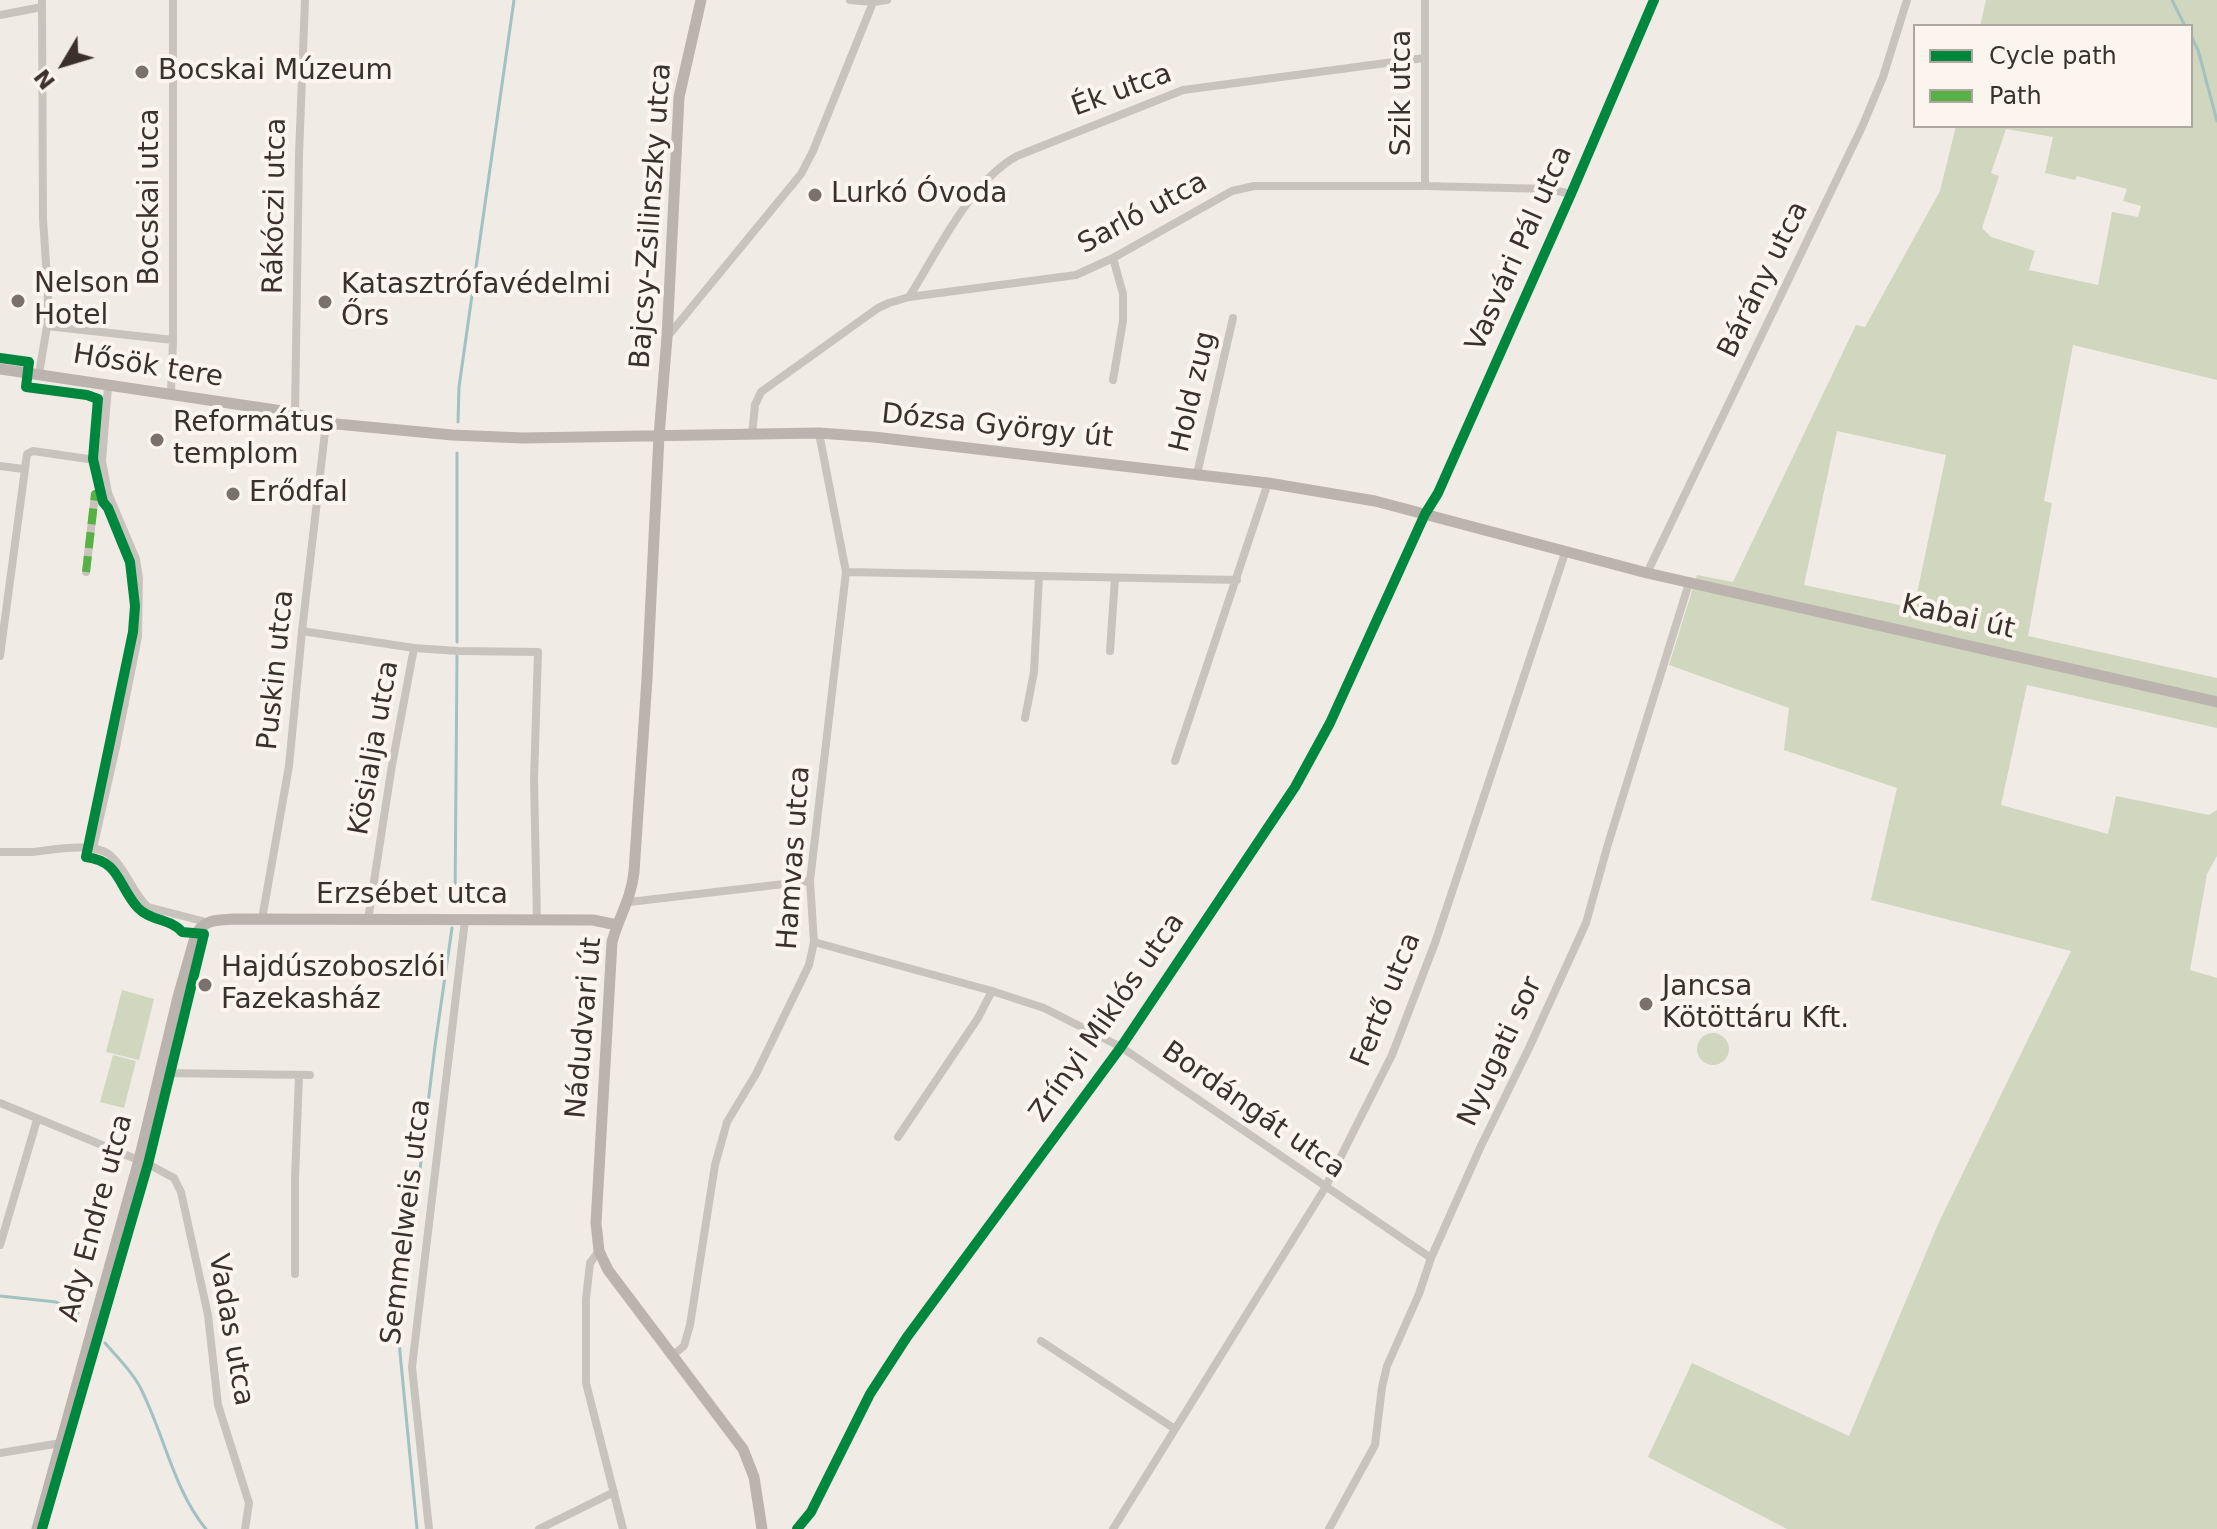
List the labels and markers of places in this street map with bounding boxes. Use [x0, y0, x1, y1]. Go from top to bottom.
place label: Bocskai Múzeum [158, 55, 393, 89]
marker: Bocskai Múzeum [133, 63, 151, 81]
place label: Lurkó Óvoda [831, 178, 1007, 212]
marker: Lurkó Óvoda [806, 186, 824, 204]
place label: Nelson Hotel [34, 268, 129, 334]
place label: Katasztrófavédelmi Őrs [341, 269, 611, 335]
marker: Nelson Hotel [9, 292, 27, 310]
marker: Katasztrófavédelmi Őrs [316, 293, 334, 311]
place label: Református templom [173, 407, 334, 473]
marker: Református templom [148, 431, 166, 449]
place label: Erődfal [249, 477, 348, 511]
marker: Erődfal [224, 485, 242, 503]
place label: Hajdúszoboszlói Fazekasház [221, 952, 446, 1018]
place label: Jancsa Kötöttáru Kft. [1662, 971, 1849, 1037]
marker: Hajdúszoboszlói Fazekasház [196, 976, 214, 994]
marker: Jancsa Kötöttáru Kft. [1637, 995, 1655, 1013]

